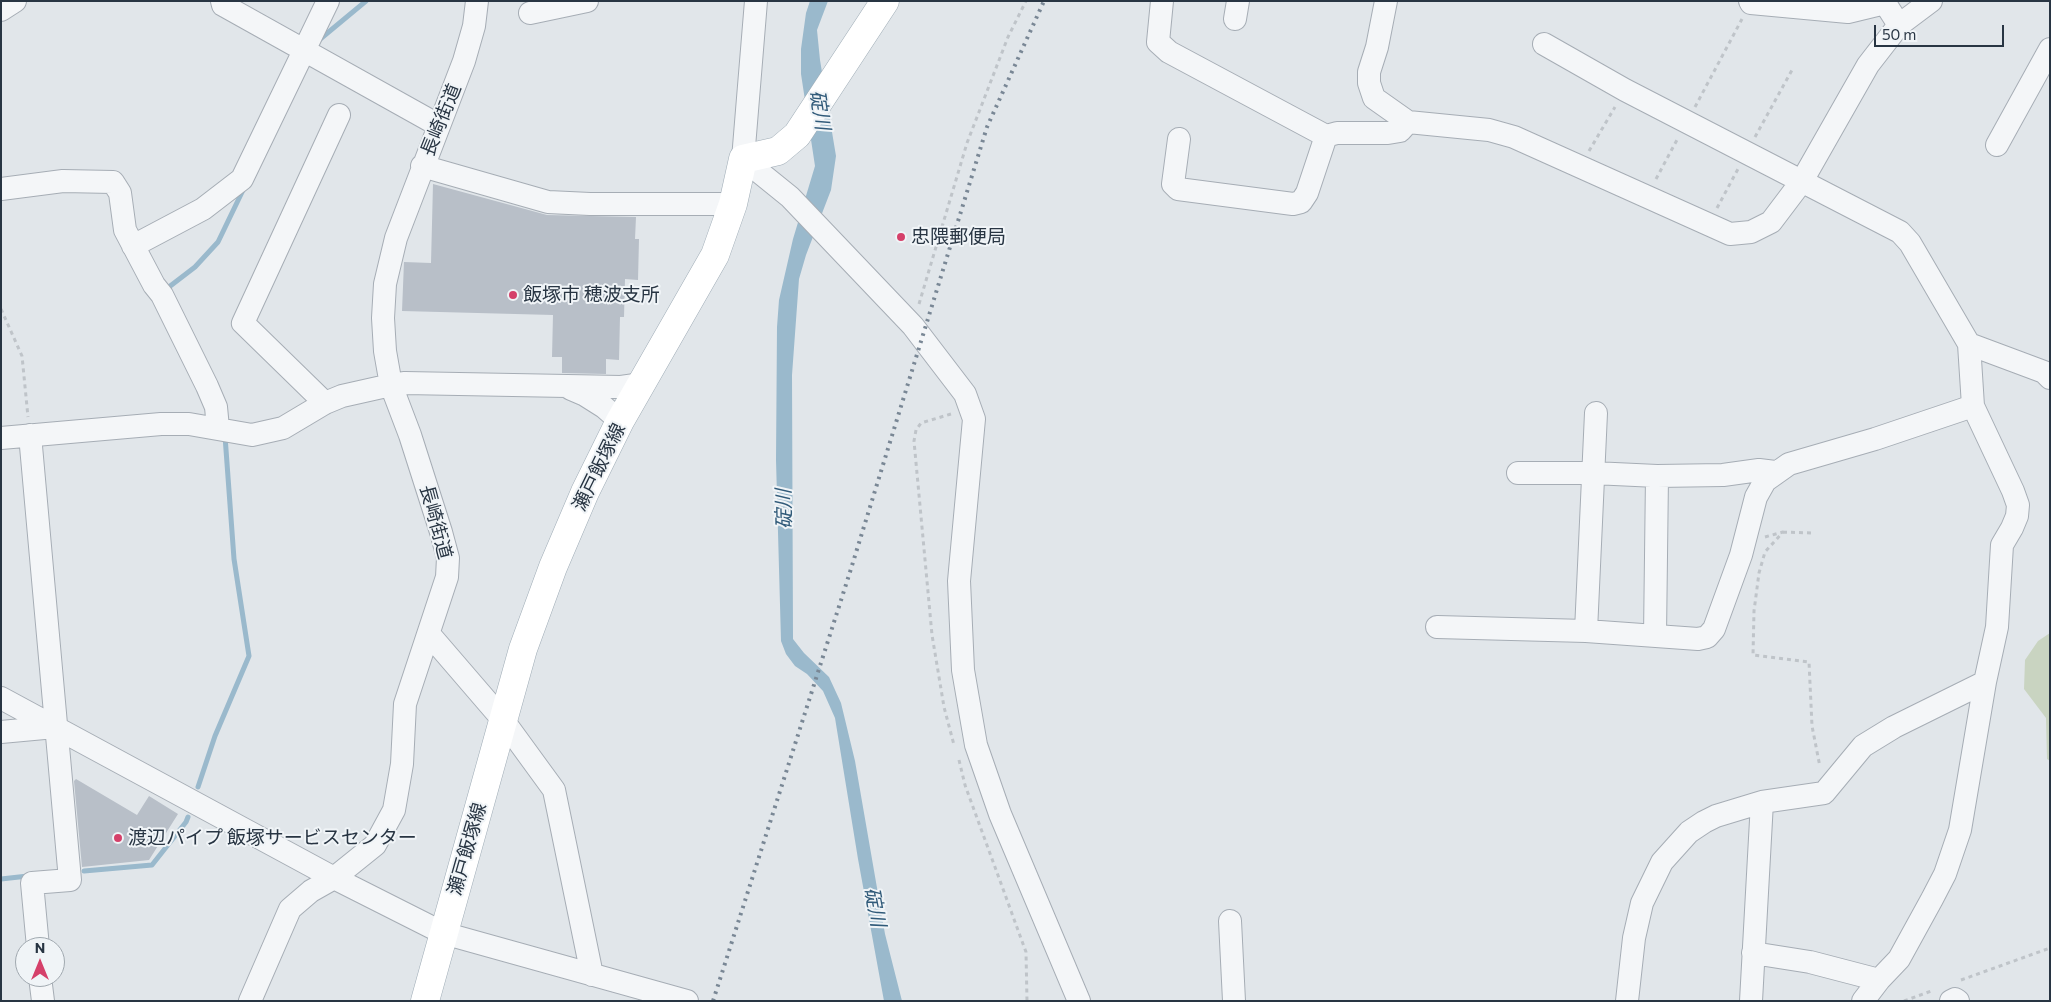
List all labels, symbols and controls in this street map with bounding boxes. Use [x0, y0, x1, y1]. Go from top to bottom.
scale bar [1876, 15, 2006, 47]
text: 50 m [1882, 25, 1916, 43]
street label: 長崎街道 [416, 80, 466, 160]
water label: 碇川 [805, 88, 835, 132]
place label: 忠隈郵便局 [911, 226, 1006, 248]
marker: 忠隈郵便局 [895, 231, 907, 243]
place label: 飯塚市 穂波支所 [523, 284, 660, 306]
marker: 飯塚市 穂波支所 [507, 289, 519, 301]
street label: 瀬戸飯塚線 [568, 419, 630, 515]
street label: 長崎街道 [415, 482, 457, 562]
water label: 碇川 [772, 489, 796, 529]
street label: 瀬戸飯塚線 [443, 800, 491, 898]
place label: 渡辺パイプ 飯塚サービスセンター [128, 827, 417, 849]
marker: 渡辺パイプ 飯塚サービスセンター [112, 832, 124, 844]
water label: 碇川 [859, 885, 891, 929]
north arrow [15, 937, 65, 987]
text: N [35, 939, 45, 956]

